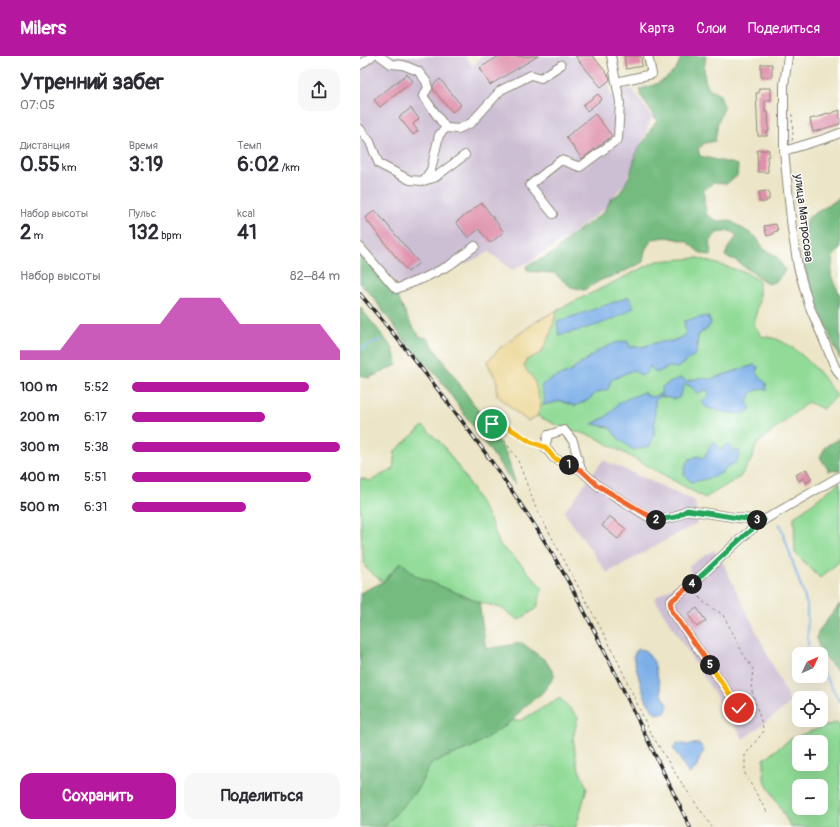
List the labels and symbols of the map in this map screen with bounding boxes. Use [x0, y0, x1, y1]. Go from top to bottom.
street label: улица Матросова [791, 172, 816, 263]
pin [475, 407, 509, 441]
pin: 1 [559, 455, 579, 475]
pin: 2 [646, 510, 666, 530]
pin: 3 [747, 510, 767, 530]
pin: 4 [682, 574, 702, 594]
north arrow [792, 647, 828, 683]
pin: 5 [700, 655, 720, 675]
pin [722, 691, 756, 725]

